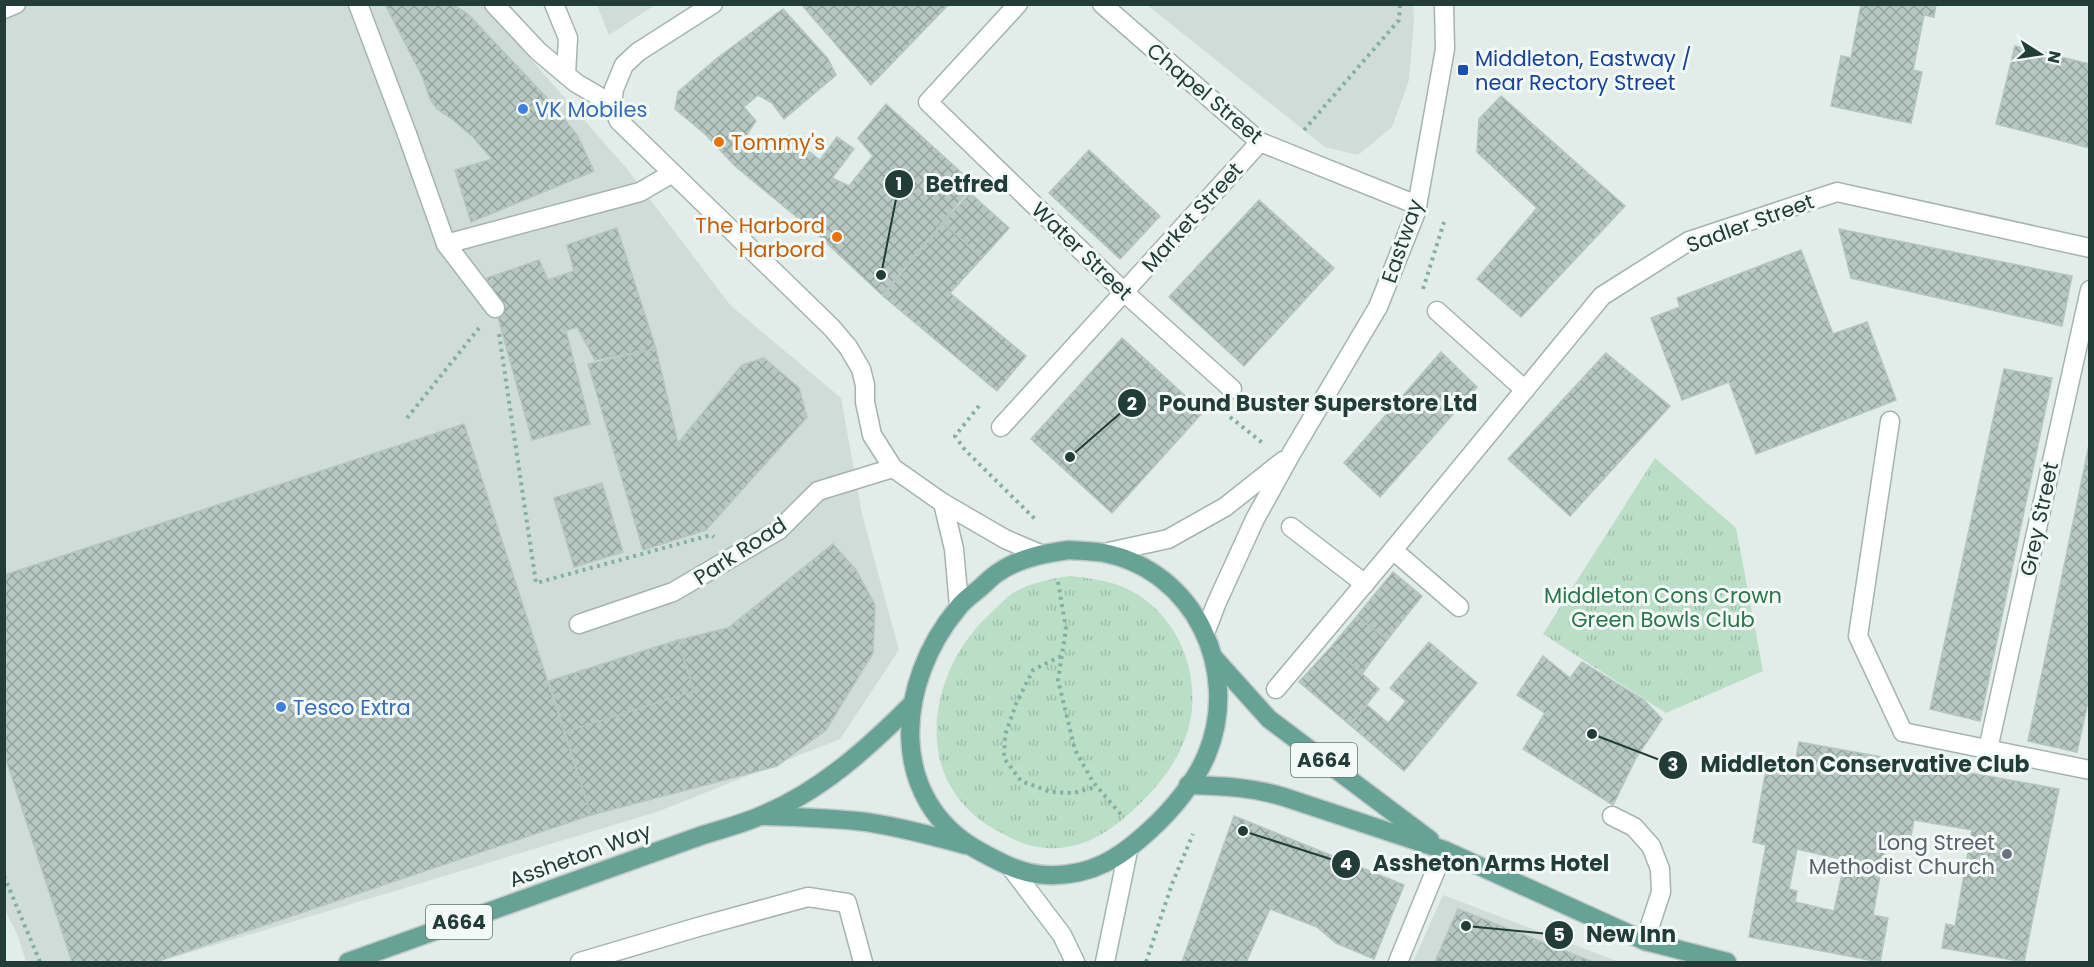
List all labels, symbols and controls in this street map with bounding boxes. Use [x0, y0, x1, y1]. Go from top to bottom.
north arrow [2010, 24, 2070, 84]
street label: Chapel Street [1141, 36, 1269, 150]
place label: Middleton, Eastway / near Rectory Street [1475, 44, 1692, 97]
text: N [2042, 49, 2067, 65]
marker: Middleton, Eastway / near Rectory Street [1456, 63, 1470, 77]
place label: VK Mobiles [535, 95, 647, 124]
marker: VK Mobiles [516, 102, 530, 116]
place label: Tommy's [731, 128, 825, 157]
marker: Tommy's [712, 135, 726, 149]
street label: Market Street [1135, 156, 1249, 278]
callout: Betfred [884, 164, 1020, 204]
text: Betfred [926, 169, 1008, 200]
text: 1 [896, 171, 902, 196]
street label: Sadler Street [1682, 186, 1818, 260]
street label: Water Street [1025, 195, 1139, 307]
street label: Eastway [1374, 195, 1430, 287]
place label: The Harbord Harbord [695, 211, 825, 264]
marker: The Harbord Harbord [830, 230, 844, 244]
callout: Pound Buster Superstore Ltd [1117, 383, 1489, 423]
text: Pound Buster Superstore Ltd [1159, 388, 1477, 419]
text: 2 [1127, 391, 1137, 416]
street label: Grey Street [2013, 459, 2065, 579]
street label: Park Road [688, 510, 792, 592]
park label: Middleton Cons Crown Green Bowls Club [1544, 581, 1782, 634]
place label: Tesco Extra [293, 693, 411, 722]
marker: Tesco Extra [274, 700, 288, 714]
road number: A664 [1291, 743, 1357, 777]
callout: Middleton Conservative Club [1658, 745, 2041, 785]
text: Middleton Conservative Club [1700, 749, 2030, 780]
text: 3 [1668, 752, 1678, 777]
street label: Assheton Way [505, 816, 655, 894]
place label: Long Street Methodist Church [1809, 828, 1995, 881]
callout: Assheton Arms Hotel [1331, 844, 1621, 884]
marker: Long Street Methodist Church [2000, 847, 2014, 861]
text: Assheton Arms Hotel [1373, 848, 1609, 879]
text: 4 [1340, 851, 1352, 876]
road number: A664 [426, 905, 492, 939]
callout: New Inn [1544, 915, 1687, 955]
text: New Inn [1586, 919, 1676, 950]
text: 5 [1553, 922, 1565, 947]

